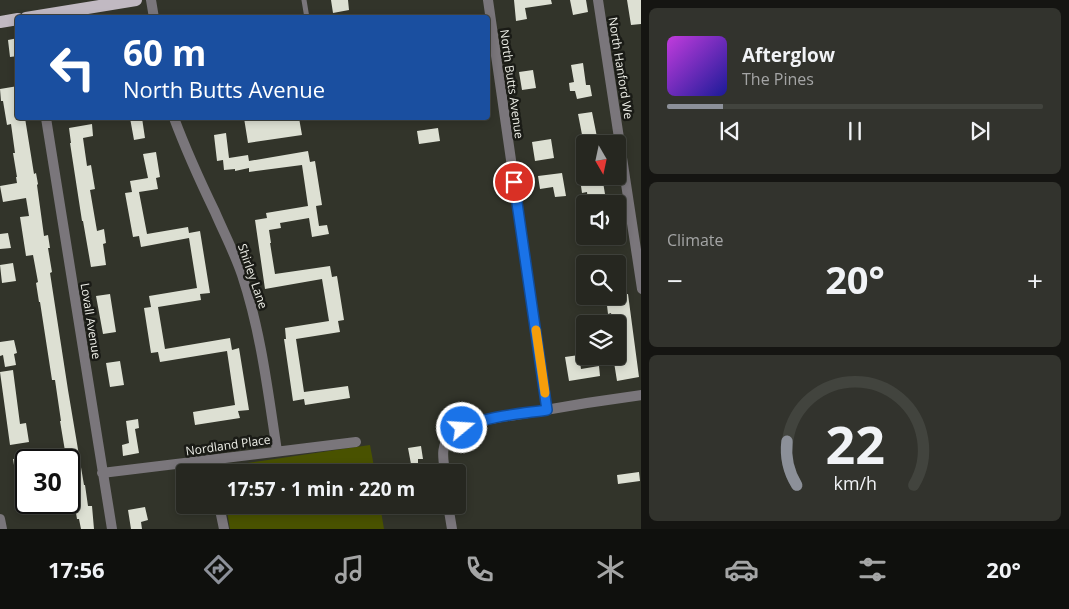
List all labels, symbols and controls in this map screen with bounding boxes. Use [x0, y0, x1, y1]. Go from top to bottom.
street label: North Hanford We [605, 16, 638, 121]
street label: North Butts Avenue [496, 28, 528, 140]
text: 60 m [123, 29, 206, 76]
icon: left [40, 35, 105, 100]
text: Afterglow [742, 42, 835, 68]
text: The Pines [742, 68, 814, 90]
text: North Butts Avenue [123, 74, 325, 104]
icon: previous [716, 117, 744, 145]
icon: pause [841, 117, 869, 145]
icon: next [966, 117, 994, 145]
north arrow [576, 135, 626, 185]
map controls [576, 135, 626, 365]
pin [493, 161, 535, 203]
icon: arrive [500, 168, 528, 196]
button: sound [576, 195, 626, 245]
text: Climate [667, 229, 724, 251]
street label: Shirley Lane [234, 241, 272, 311]
text: 20° [825, 253, 885, 305]
button: search [576, 255, 626, 305]
text: − [667, 261, 683, 299]
text: + [1027, 261, 1043, 299]
street label: Lovall Avenue [77, 282, 105, 361]
button: layers [576, 315, 626, 365]
position arrow [435, 401, 487, 453]
text: 22 [825, 408, 885, 479]
street label: Nordland Place [185, 431, 272, 459]
speed limit sign: 30 [15, 449, 80, 514]
text: km/h [833, 471, 877, 495]
text: 17:57 · 1 min · 220 m [227, 476, 415, 502]
icon: directions [201, 552, 236, 587]
icon: music [332, 552, 367, 587]
icon: phone [462, 552, 497, 587]
icon: climate [593, 552, 628, 587]
icon: car [724, 552, 759, 587]
icon: filters [855, 552, 890, 587]
text: 17:56 [48, 554, 105, 584]
text: 20° [986, 554, 1021, 584]

